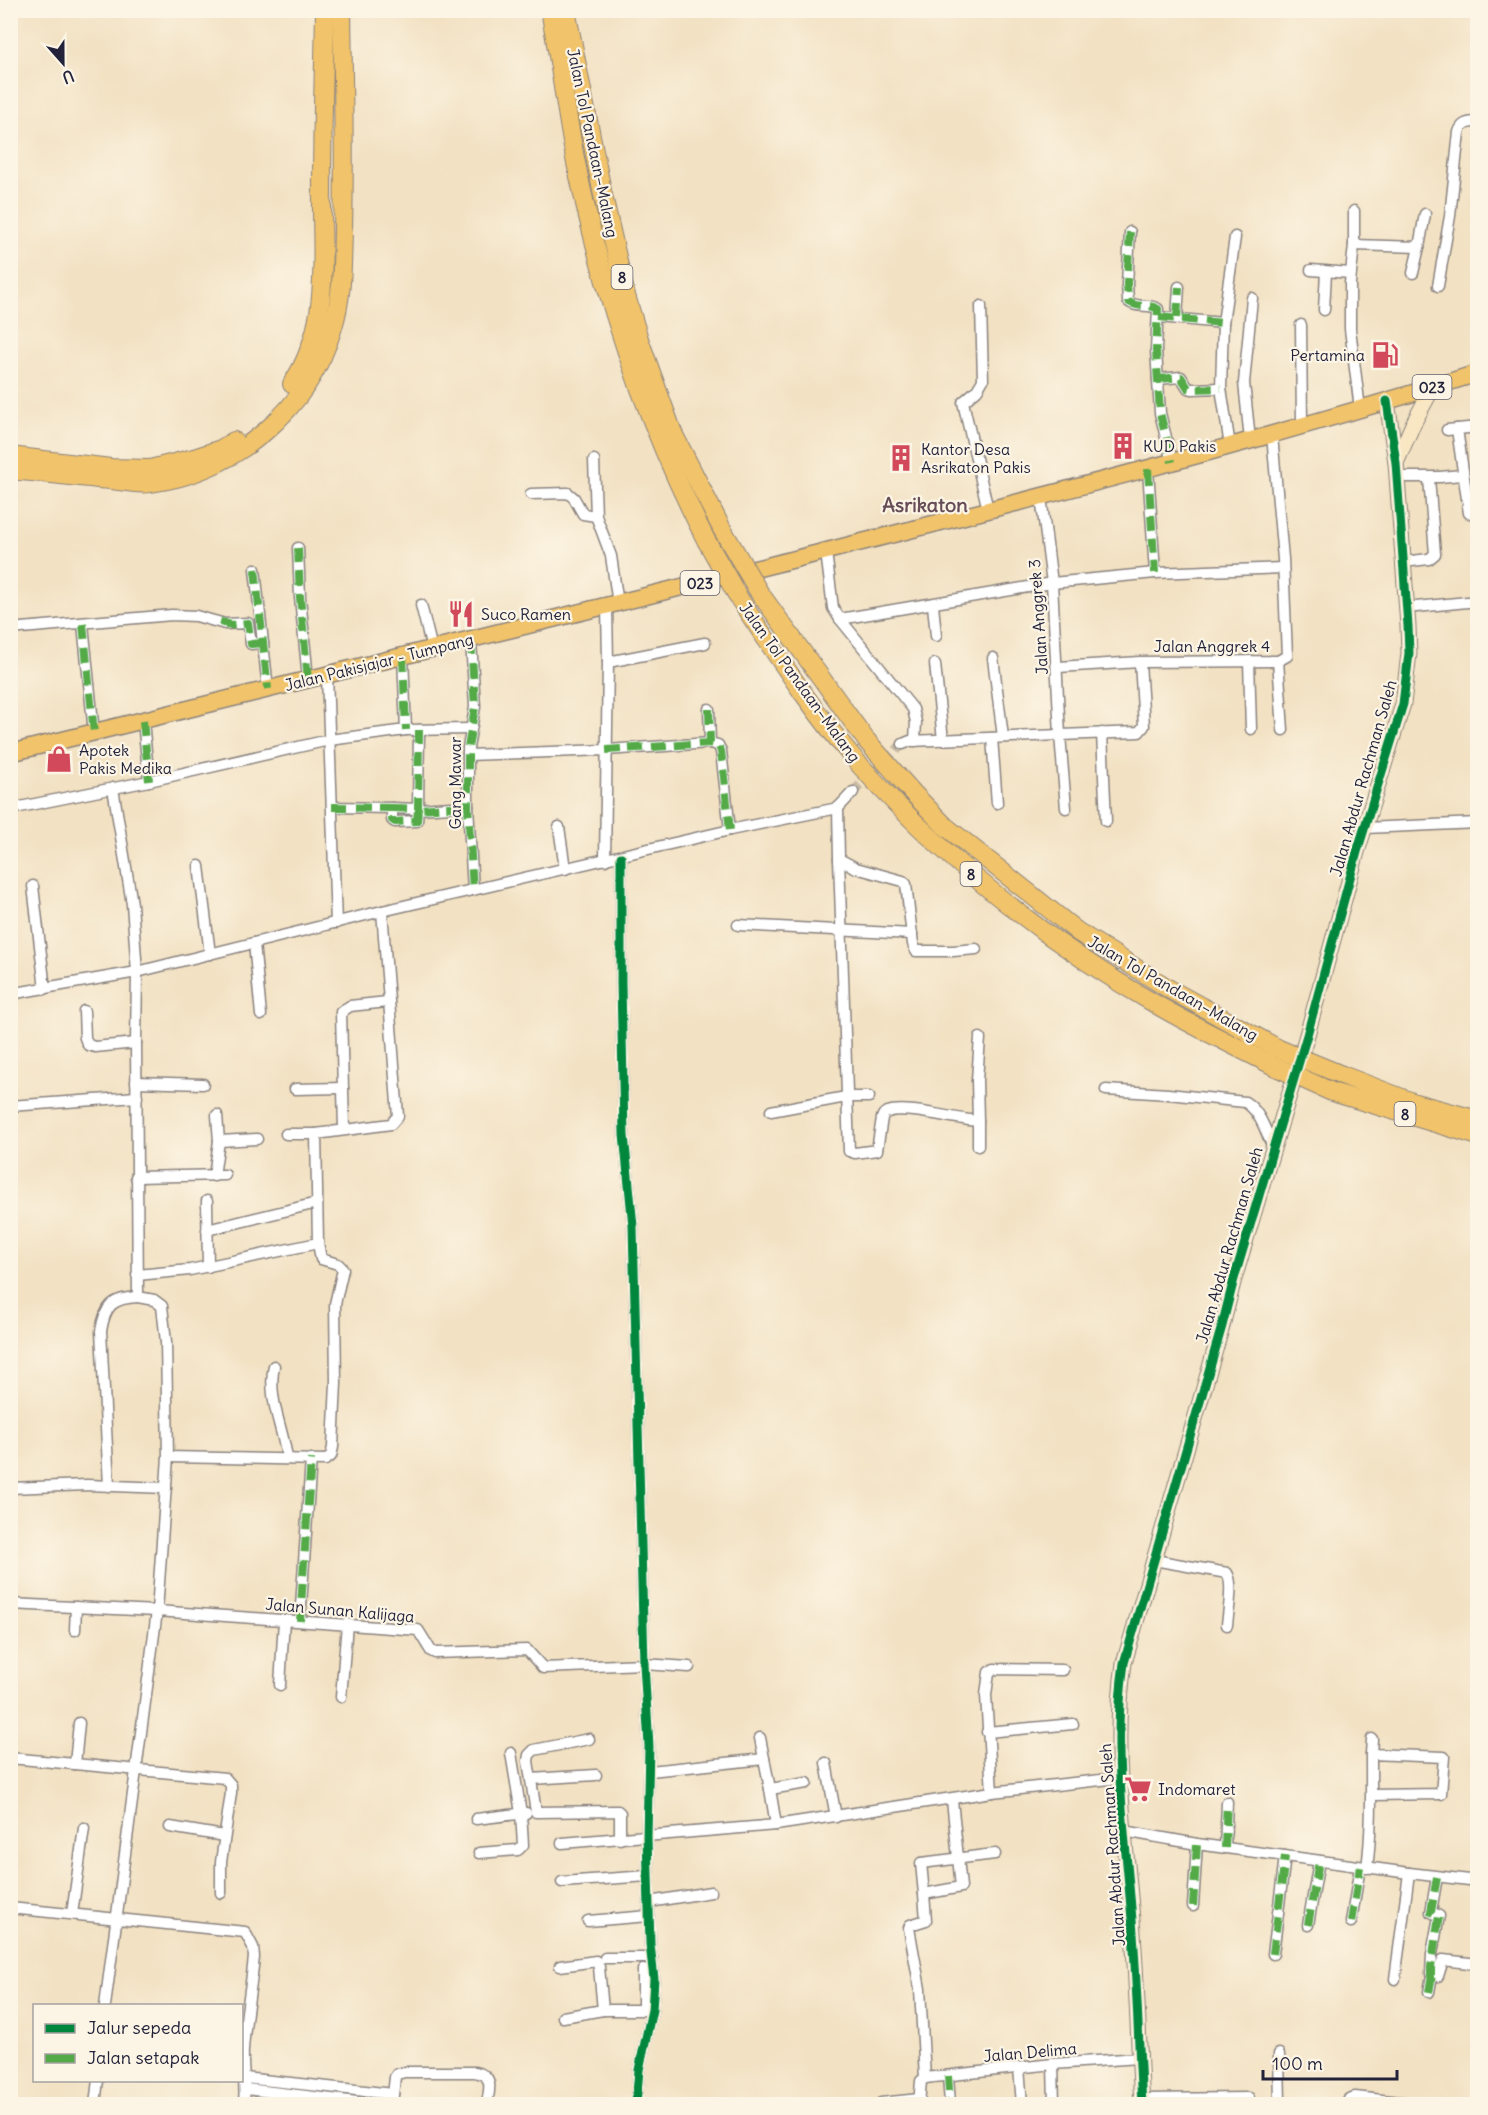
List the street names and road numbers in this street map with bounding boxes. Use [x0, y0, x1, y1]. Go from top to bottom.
street label: Jalan Tol Pandaan–Malang [563, 46, 623, 240]
road number: 8 [612, 265, 632, 289]
road number: 023 [1412, 375, 1452, 399]
street label: Jalan Anggrek 3 [1024, 558, 1052, 676]
road number: 023 [680, 571, 720, 595]
street label: Jalan Tol Pandaan–Malang [735, 598, 865, 766]
street label: Jalan Pakisjajar - Tumpang [283, 629, 475, 695]
street label: Jalan Anggrek 4 [1154, 636, 1270, 656]
street label: Jalan Abdur Rachman Saleh [1325, 677, 1401, 879]
street label: Gang Mawar [445, 736, 465, 829]
road number: 8 [960, 862, 982, 886]
street label: Jalan Tol Pandaan–Malang [1084, 931, 1262, 1045]
road number: 8 [1394, 1102, 1416, 1126]
street label: Jalan Abdur Rachman Saleh [1191, 1144, 1267, 1346]
street label: Jalan Sunan Kalijaga [265, 1594, 415, 1626]
street label: Jalan Abdur Rachman Saleh [1095, 1743, 1129, 1947]
street label: Jalan Delima [983, 2038, 1077, 2066]

